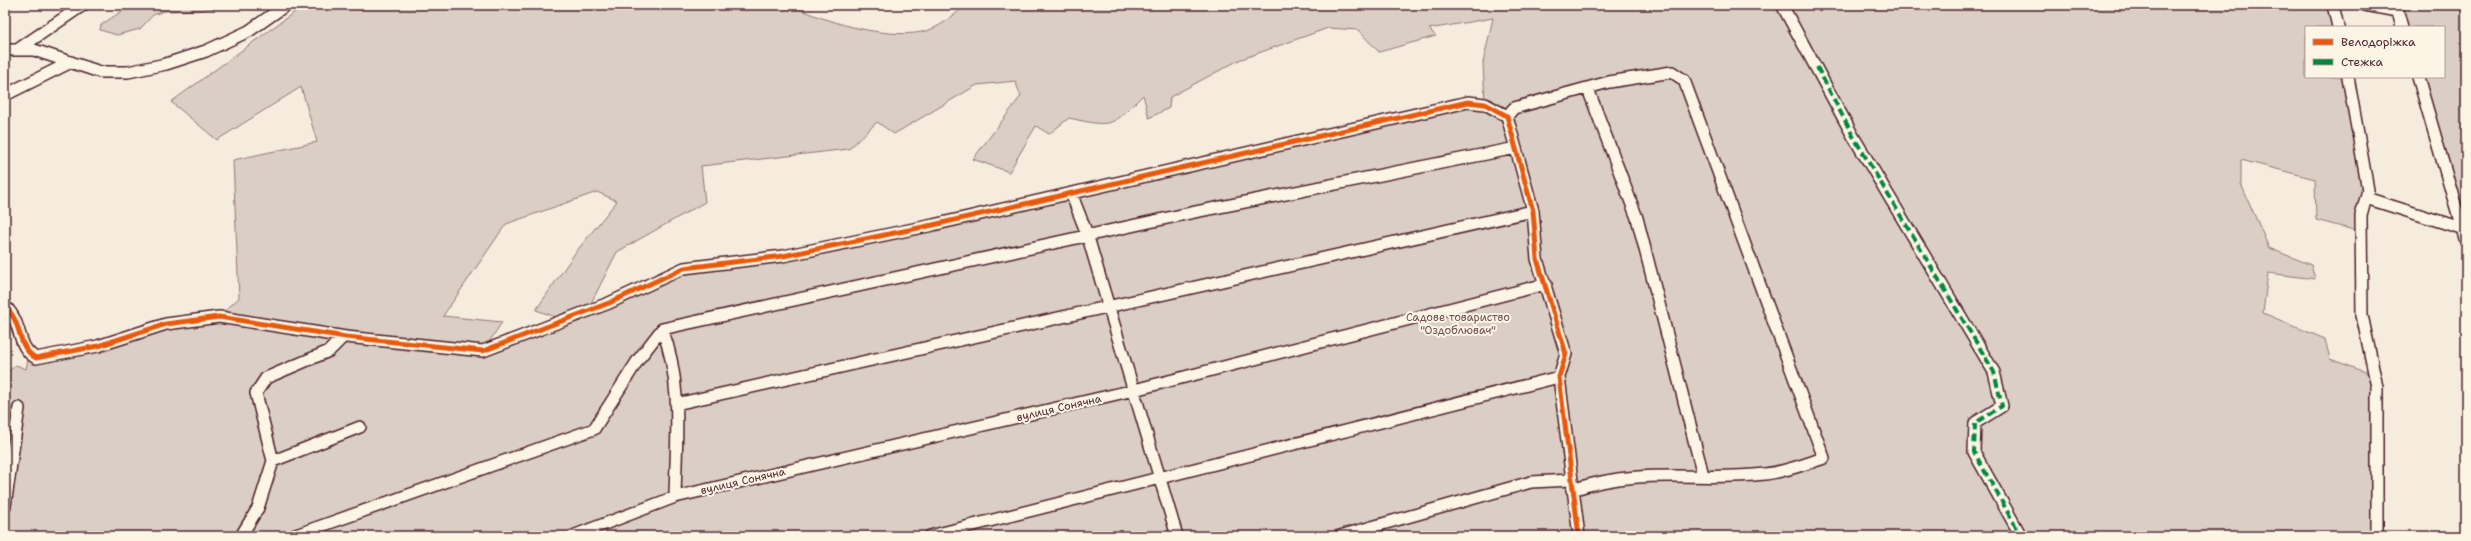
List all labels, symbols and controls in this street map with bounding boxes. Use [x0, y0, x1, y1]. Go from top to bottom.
legend [2305, 26, 2445, 78]
text: Велодоріжка [2341, 34, 2416, 50]
text: Стежка [2341, 54, 2383, 70]
park label: Садове товариство "Оздоблювач" [1406, 310, 1510, 338]
street label: вулиця Сонячна [1015, 391, 1103, 425]
street label: вулиця Сонячна [699, 464, 787, 498]

